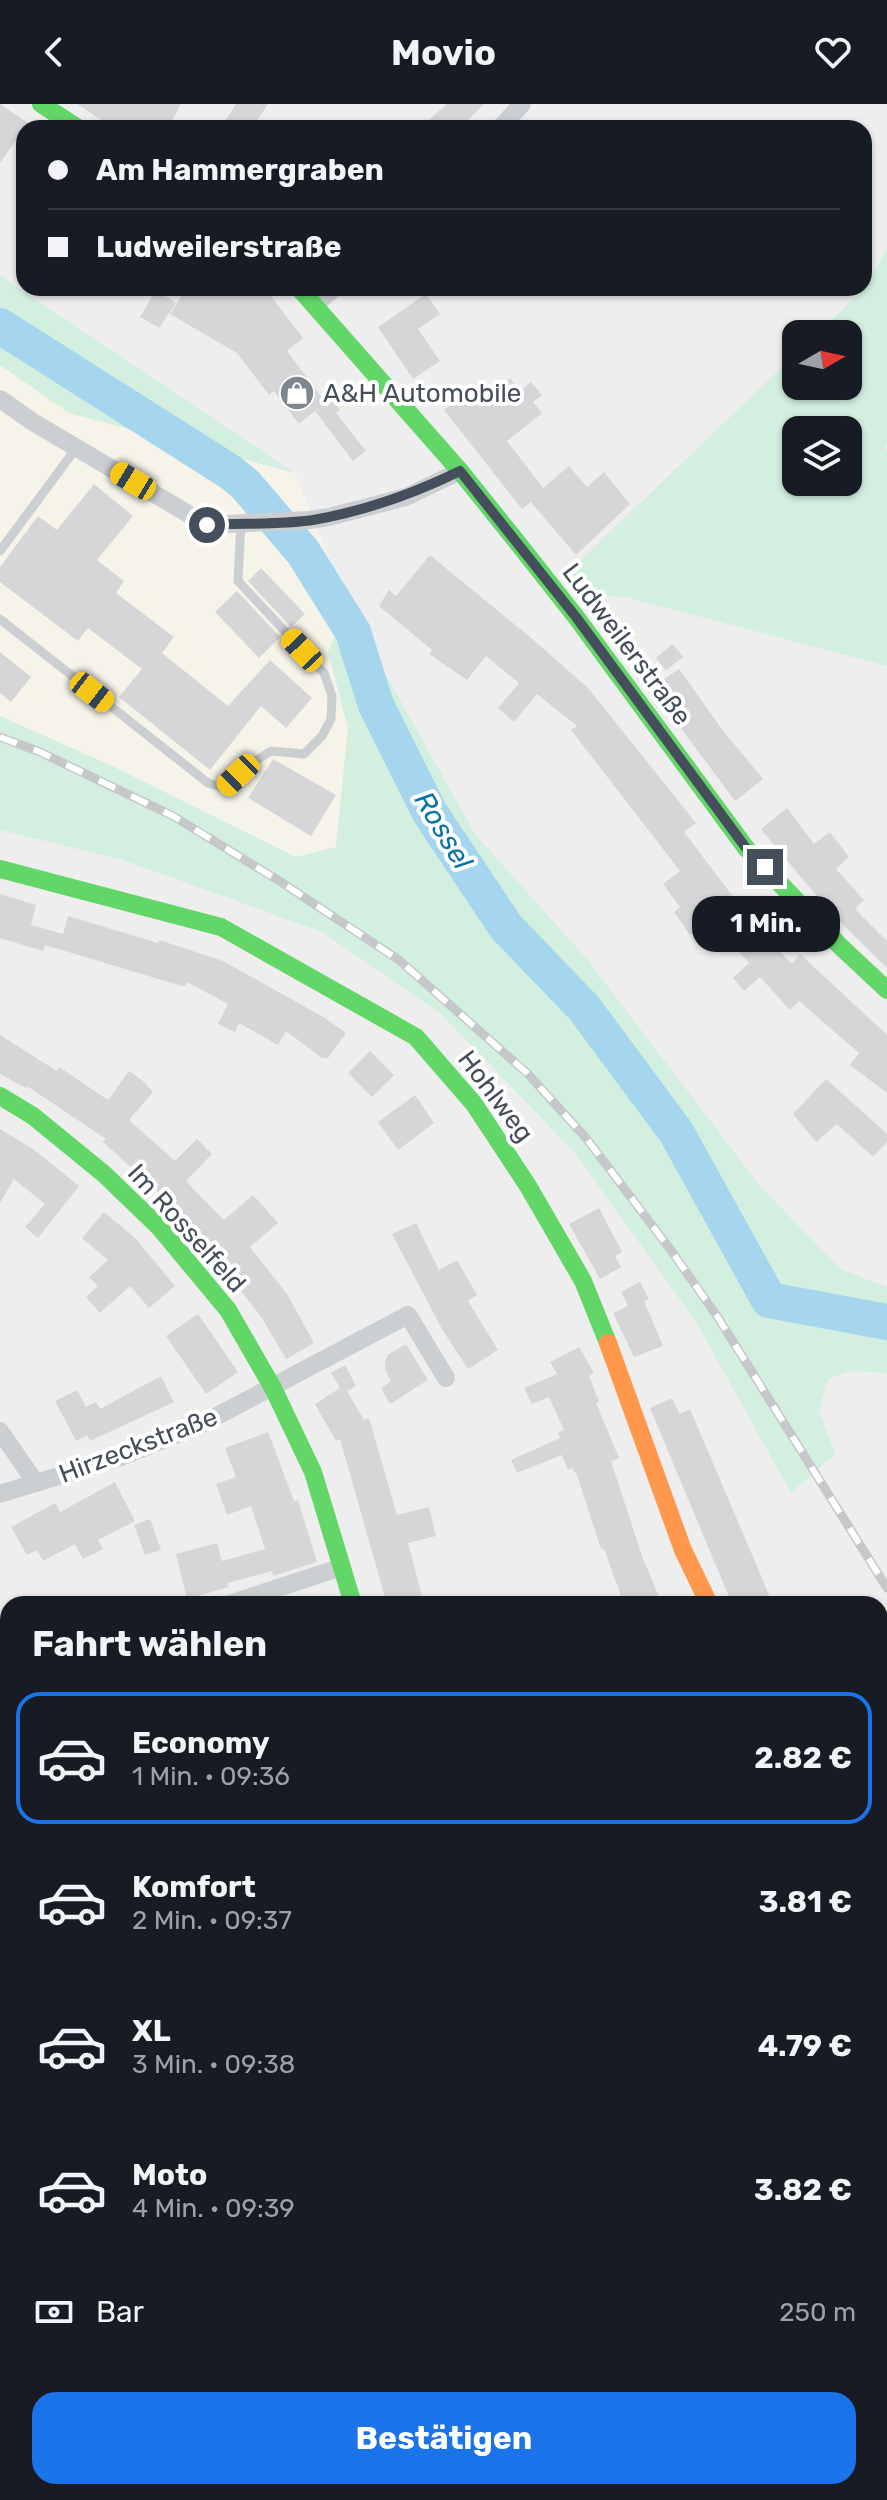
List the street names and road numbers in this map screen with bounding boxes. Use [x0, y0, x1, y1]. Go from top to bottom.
street label: Ludweilerstraße [556, 557, 698, 731]
street label: Hohlweg [451, 1045, 540, 1148]
street label: Im Rosselfeld [121, 1158, 252, 1299]
street label: Hirzeckstraße [55, 1401, 222, 1490]

